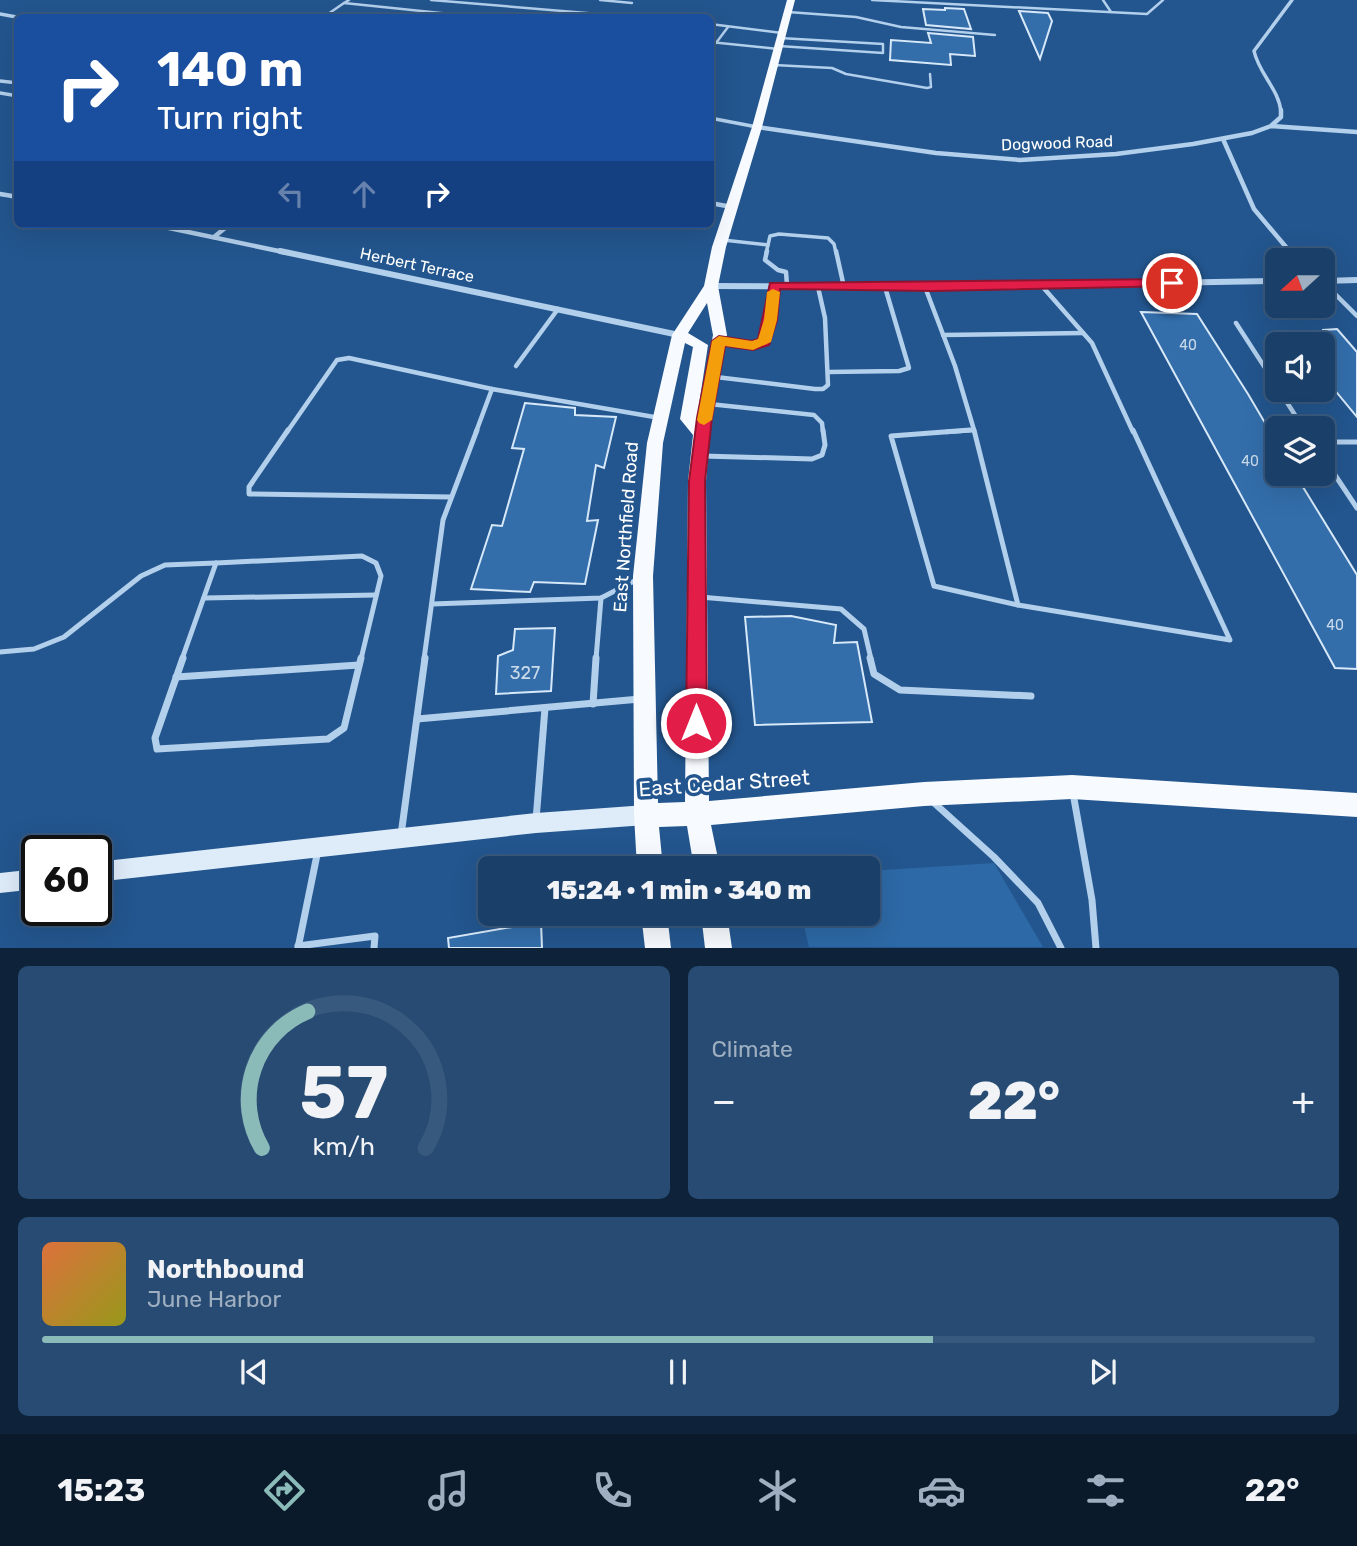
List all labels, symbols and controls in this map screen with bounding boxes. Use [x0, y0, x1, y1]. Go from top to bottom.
text: 140 m [157, 40, 303, 98]
icon: right [42, 42, 133, 133]
text: Turn right [157, 99, 302, 137]
street label: Dogwood Road [1001, 132, 1113, 154]
icon: left [272, 175, 310, 213]
icon: ahead [345, 175, 383, 213]
icon: right [418, 175, 456, 213]
street label: Herbert Terrace [358, 244, 476, 286]
north arrow [1265, 248, 1335, 318]
map controls [1265, 248, 1335, 486]
pin [1142, 253, 1202, 313]
icon: arrive [1153, 264, 1191, 302]
button: sound [1265, 332, 1335, 402]
house number: 40 [1179, 337, 1197, 354]
button: layers [1265, 416, 1335, 486]
street label: East Northfield Road [609, 441, 643, 613]
house number: 40 [1241, 453, 1259, 470]
house number: 40 [1326, 617, 1344, 634]
house number: 327 [510, 662, 540, 684]
position arrow [659, 686, 733, 760]
street label: East Cedar Street [638, 765, 810, 801]
speed limit sign: 60 [21, 835, 112, 926]
text: 15:24 · 1 min · 340 m [547, 875, 811, 906]
text: Climate [712, 1035, 793, 1063]
text: 57 [299, 1051, 388, 1137]
text: 22° [968, 1070, 1060, 1132]
text: − [712, 1078, 736, 1124]
text: + [1291, 1078, 1315, 1124]
text: km/h [313, 1132, 375, 1161]
text: Northbound [147, 1254, 305, 1285]
text: June Harbor [147, 1285, 281, 1313]
icon: previous [235, 1353, 273, 1391]
icon: pause [659, 1353, 697, 1391]
icon: next [1084, 1353, 1122, 1391]
icon: directions [260, 1466, 309, 1515]
icon: music [424, 1466, 473, 1515]
icon: phone [588, 1466, 637, 1515]
icon: climate [753, 1466, 802, 1515]
icon: car [917, 1466, 966, 1515]
icon: filters [1081, 1466, 1130, 1515]
text: 15:23 [58, 1471, 145, 1509]
text: 22° [1245, 1471, 1299, 1509]

